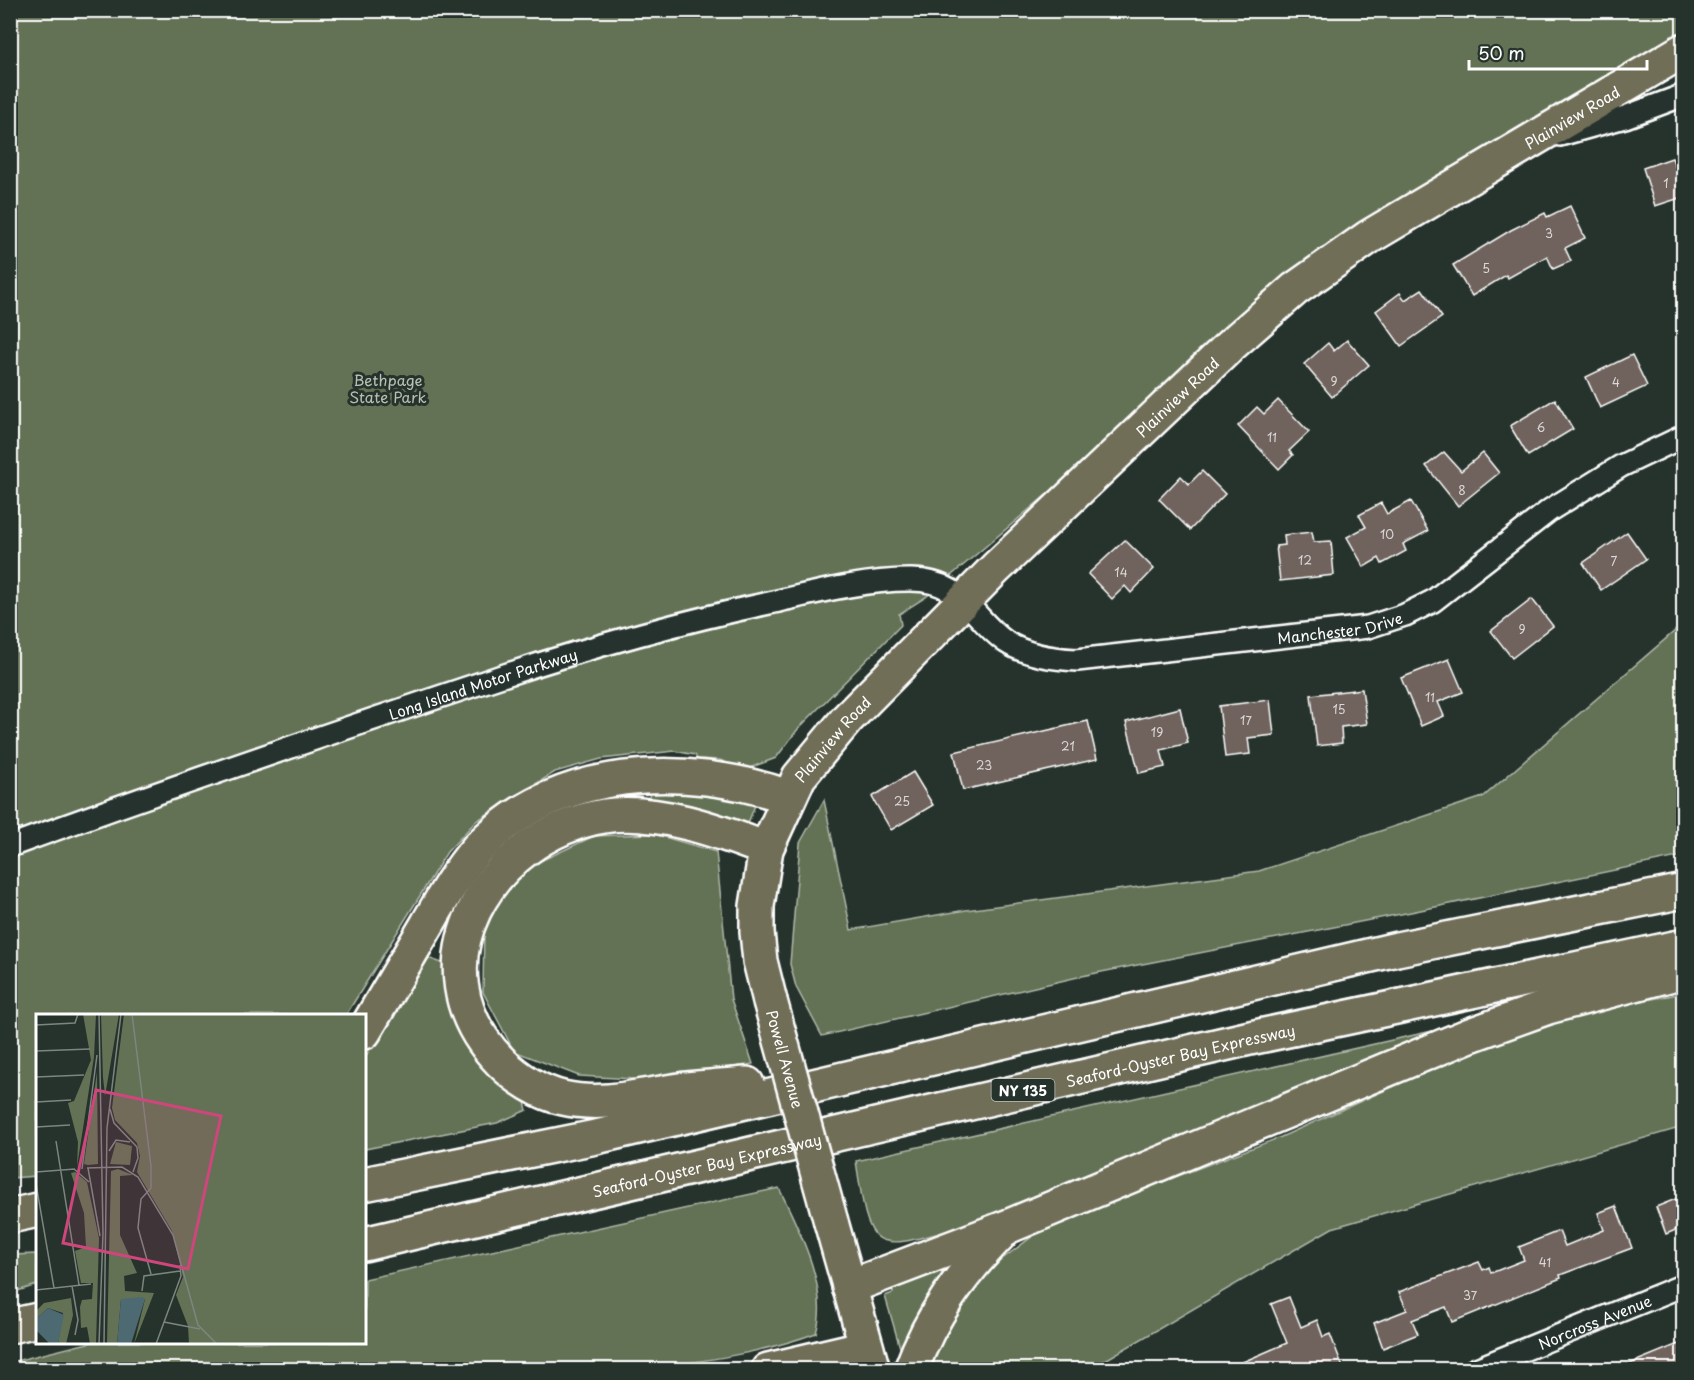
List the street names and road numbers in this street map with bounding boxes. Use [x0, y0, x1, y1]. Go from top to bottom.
street label: Plainview Road [1520, 79, 1624, 154]
street label: Plainview Road [1130, 351, 1224, 442]
street label: Manchester Drive [1276, 605, 1405, 649]
street label: Long Island Motor Parkway [385, 642, 580, 725]
street label: Plainview Road [788, 690, 876, 787]
street label: Powell Avenue [761, 1007, 811, 1111]
street label: Seaford-Oyster Bay Expressway [1064, 1017, 1297, 1092]
road number: NY 135 [992, 1079, 1054, 1101]
street label: Seaford-Oyster Bay Expressway [590, 1127, 824, 1202]
street label: Norcross Avenue [1534, 1288, 1655, 1354]

